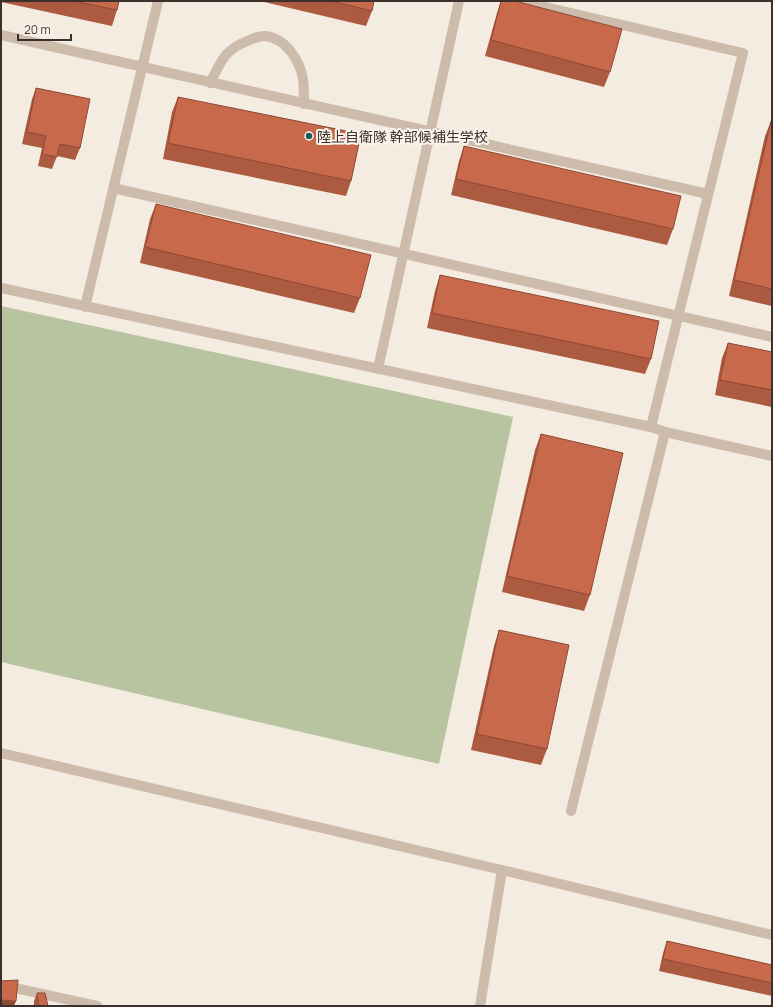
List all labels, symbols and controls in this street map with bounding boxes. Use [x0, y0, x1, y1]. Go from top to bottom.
scale bar [18, 16, 71, 42]
text: 20 m [24, 21, 51, 38]
place label: 陸上自衛隊 幹部候補生学校 [317, 127, 488, 146]
marker: 陸上自衛隊 幹部候補生学校 [304, 131, 314, 141]

